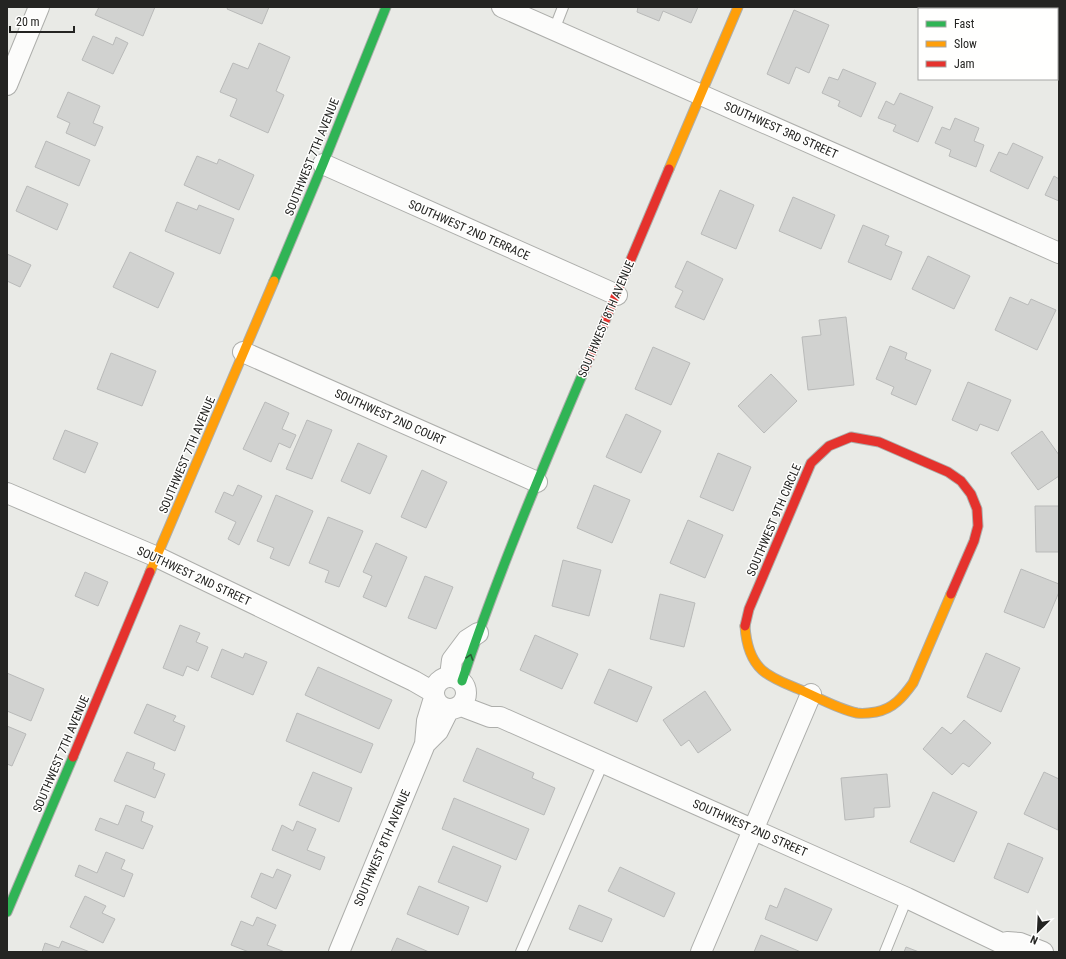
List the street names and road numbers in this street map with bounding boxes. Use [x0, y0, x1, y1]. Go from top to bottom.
street label: SOUTHWEST 7TH AVENUE [282, 96, 342, 218]
street label: SOUTHWEST 3RD STREET [722, 99, 840, 161]
street label: SOUTHWEST 2ND TERRACE [406, 197, 532, 263]
street label: SOUTHWEST 8TH AVENUE [575, 258, 637, 380]
street label: SOUTHWEST 2ND COURT [332, 386, 448, 448]
street label: SOUTHWEST 7TH AVENUE [156, 394, 218, 516]
street label: SOUTHWEST 9TH CIRCLE [744, 462, 804, 578]
street label: SOUTHWEST 2ND STREET [135, 543, 253, 609]
street label: SOUTHWEST 7TH AVENUE [30, 693, 92, 815]
street label: SOUTHWEST 8TH AVENUE [351, 787, 413, 909]
street label: SOUTHWEST 2ND STREET [690, 796, 810, 860]

